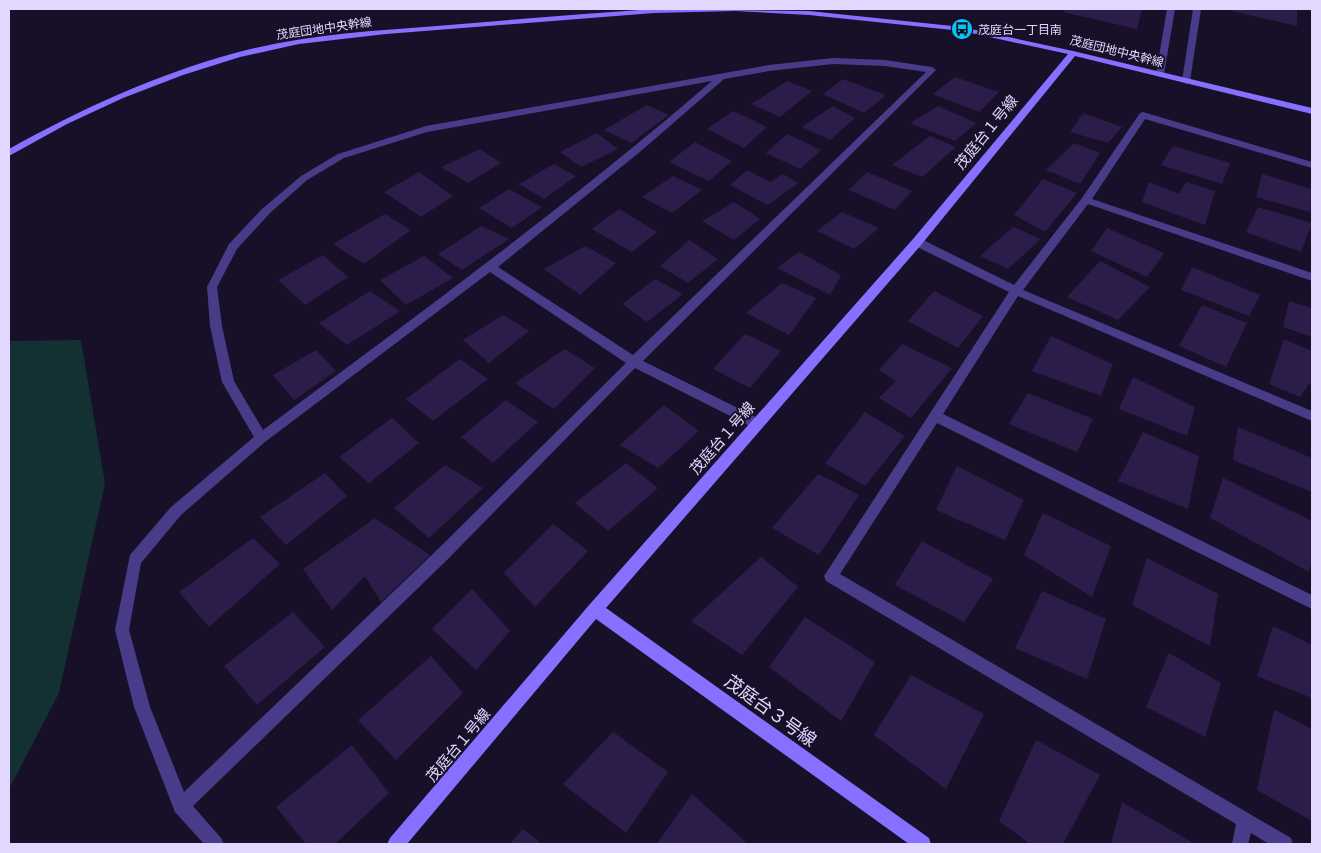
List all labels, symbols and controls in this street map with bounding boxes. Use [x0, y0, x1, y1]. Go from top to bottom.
street label: 茂庭団地中央幹線 [276, 15, 372, 41]
bus stop icon: 茂庭台一丁目南 [950, 17, 974, 41]
place label: 茂庭台一丁目南 [978, 23, 1062, 36]
street label: 茂庭団地中央幹線 [1069, 33, 1165, 69]
street label: 茂庭台１号線 [951, 92, 1021, 172]
street label: 茂庭台１号線 [686, 398, 758, 478]
street label: 茂庭台３号線 [721, 670, 821, 750]
street label: 茂庭台１号線 [423, 705, 493, 785]

